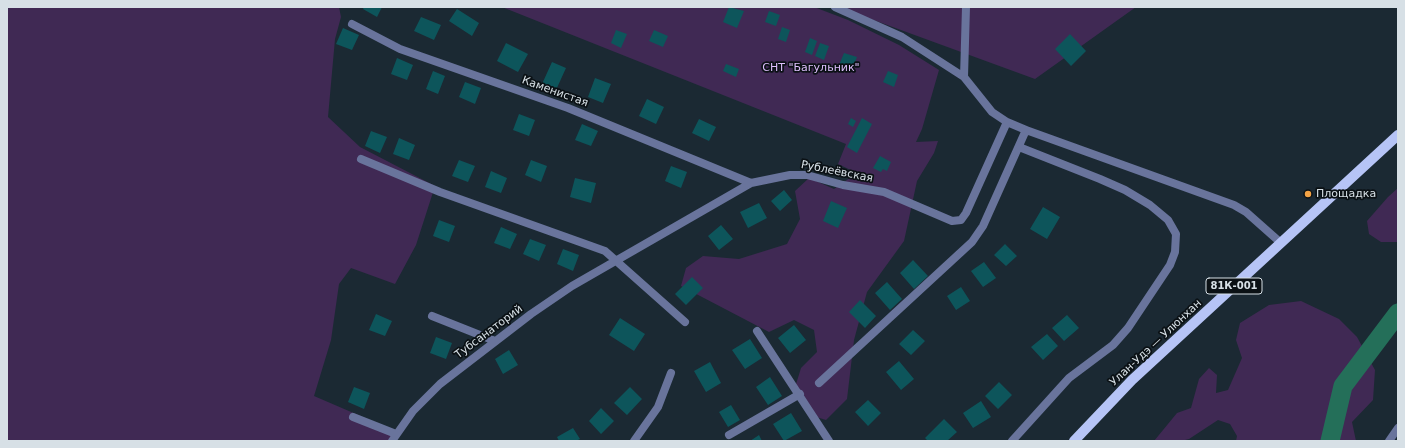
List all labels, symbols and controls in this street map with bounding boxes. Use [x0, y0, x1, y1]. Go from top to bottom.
park label: СНТ "Багульник" [762, 61, 860, 75]
street label: Каменистая [520, 74, 590, 110]
street label: Рублеёвская [800, 159, 874, 185]
place label: Площадка [1316, 187, 1376, 201]
marker: Площадка [1303, 189, 1313, 199]
road number: 81К-001 [1206, 278, 1262, 294]
street label: Улан-Удэ — Улюнхан [1107, 297, 1205, 389]
street label: Тубсанаторий [453, 302, 525, 362]

